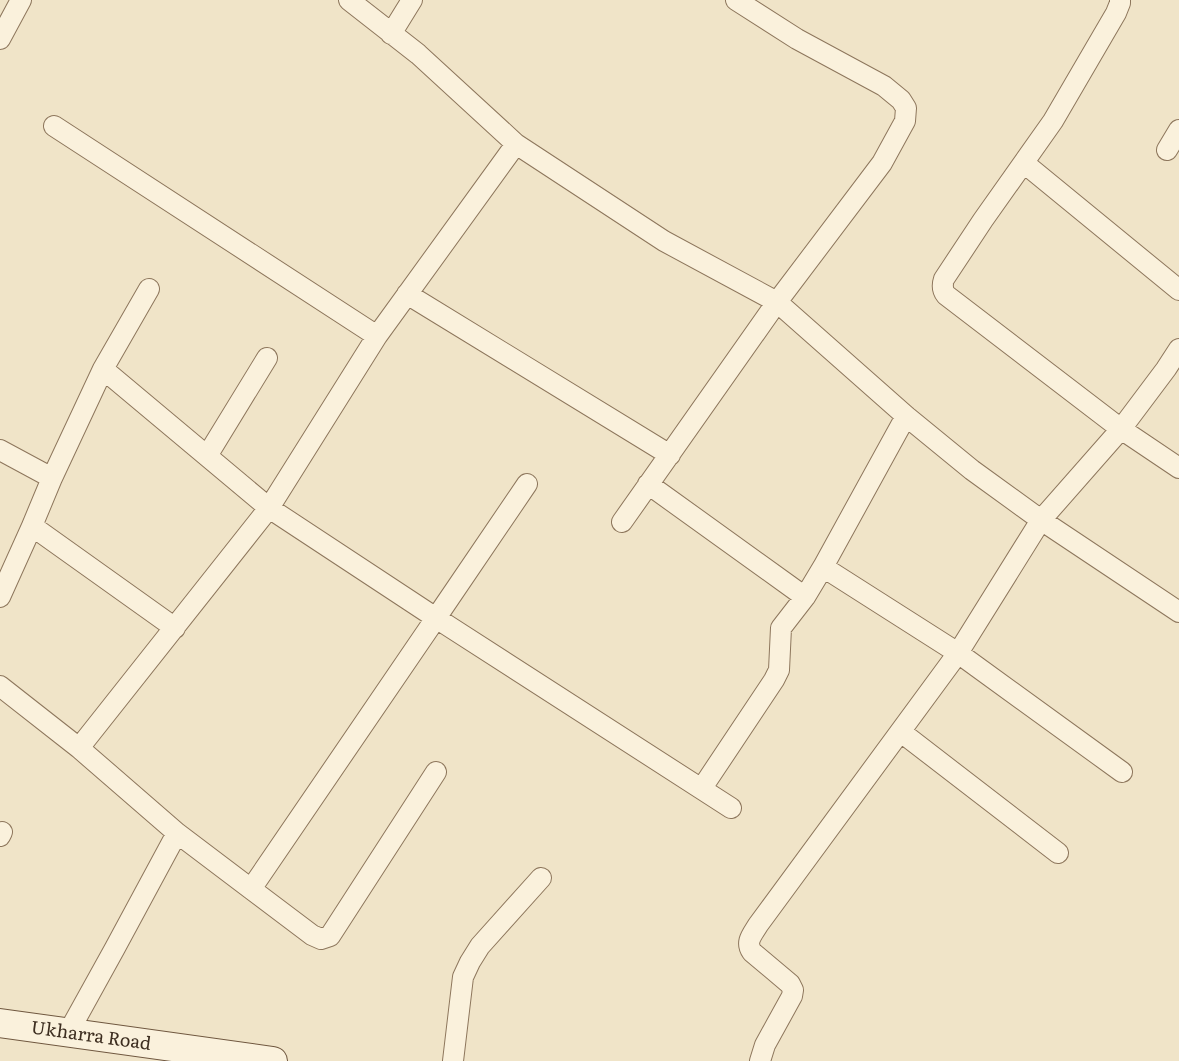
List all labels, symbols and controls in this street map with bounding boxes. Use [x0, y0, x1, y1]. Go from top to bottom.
street label: Ukharra Road [30, 1012, 153, 1056]

